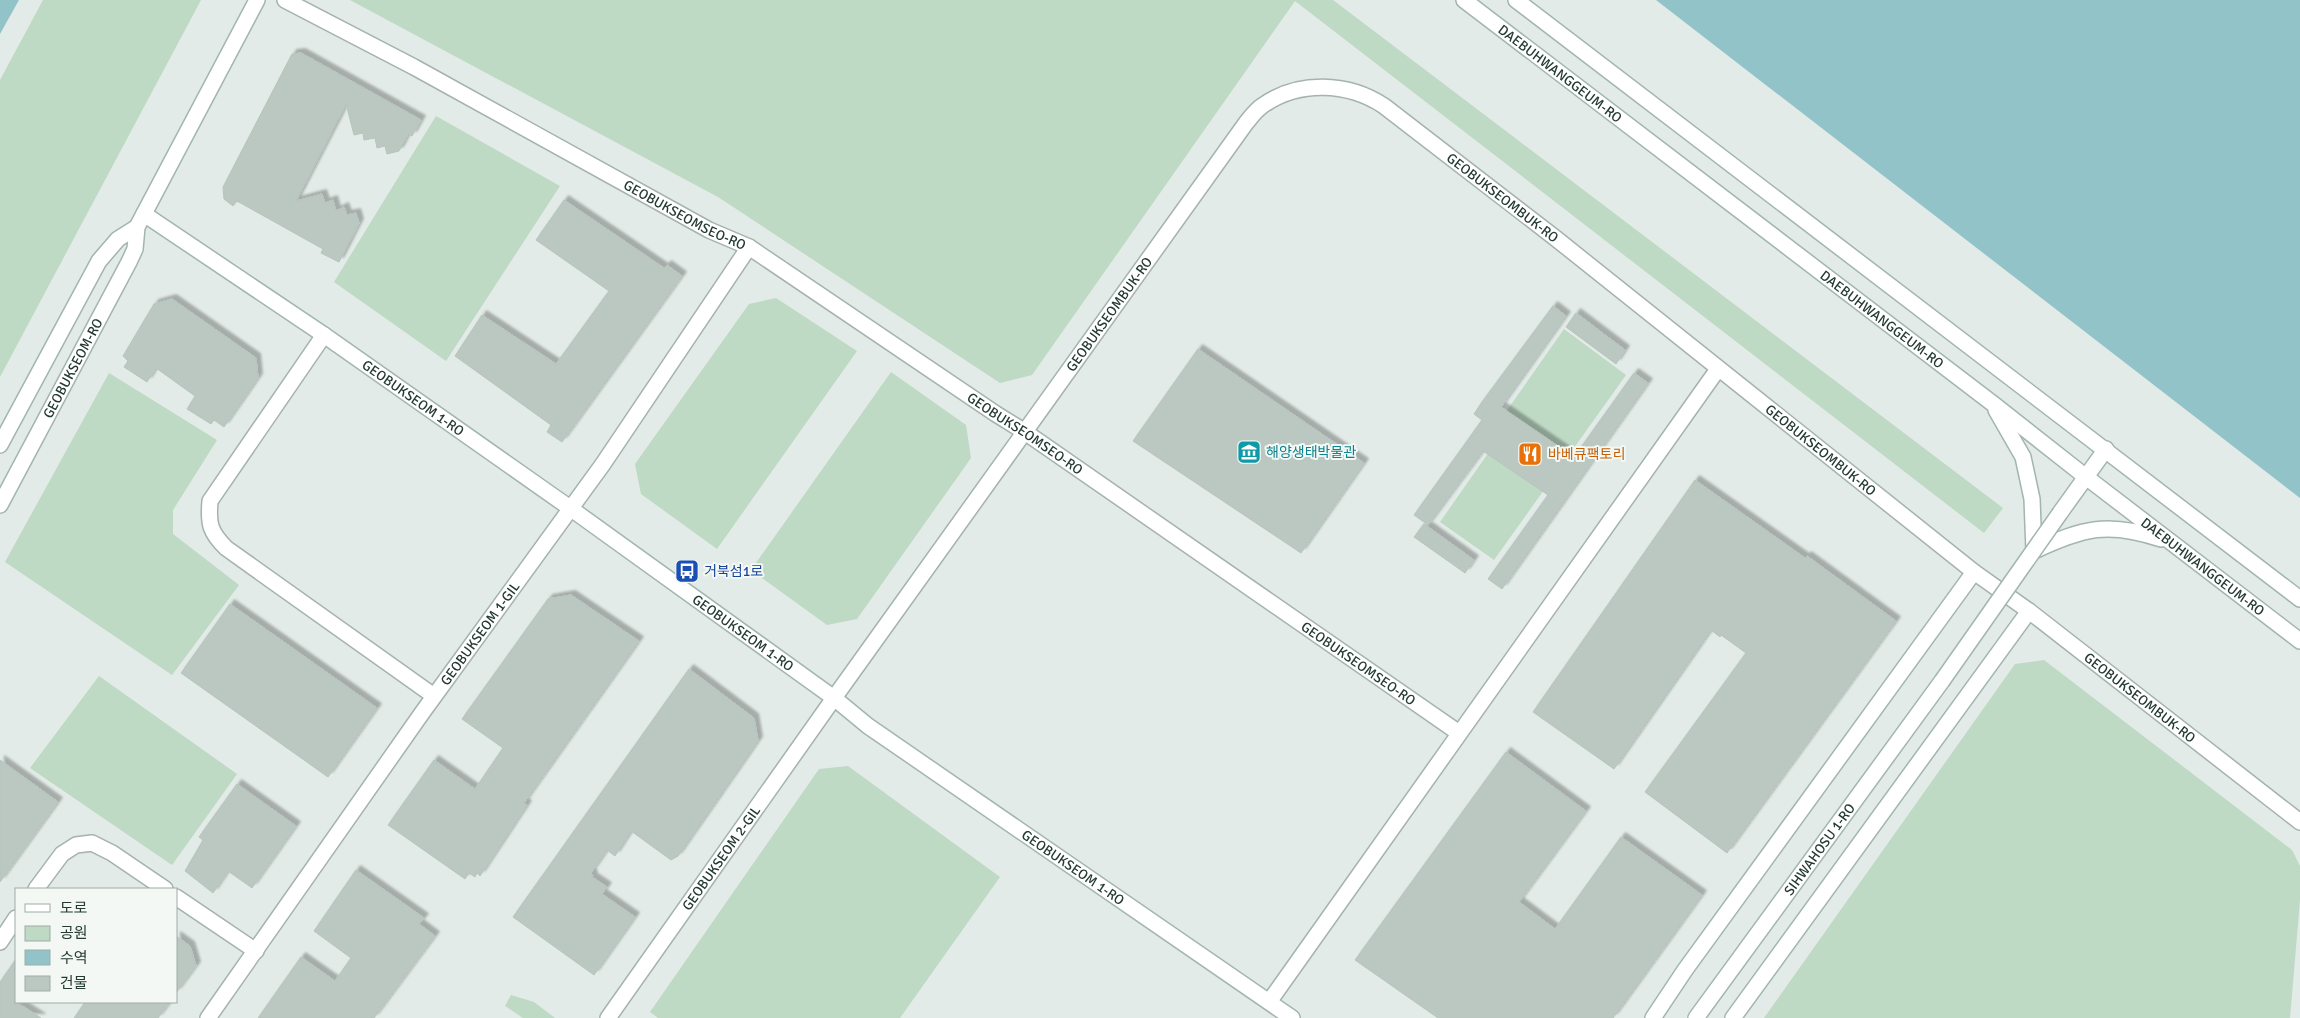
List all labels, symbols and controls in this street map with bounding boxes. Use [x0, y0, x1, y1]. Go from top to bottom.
street label: DAEBUHWANGGEUM-RO [1495, 21, 1625, 126]
street label: GEOBUKSEOMBUK-RO [1443, 149, 1562, 246]
street label: GEOBUKSEOMSEO-RO [621, 176, 749, 253]
street label: GEOBUKSEOMBUK-RO [1062, 254, 1156, 375]
street label: DAEBUHWANGGEUM-RO [1817, 266, 1947, 372]
street label: GEOBUKSEOM-RO [39, 315, 106, 421]
street label: GEOBUKSEOM 1-RO [359, 356, 468, 439]
street label: GEOBUKSEOMSEO-RO [964, 389, 1086, 478]
street label: GEOBUKSEOMBUK-RO [1762, 401, 1880, 499]
museum icon: 해양생태박물관 [1236, 439, 1262, 465]
restaurant icon: 바베큐팩토리 [1517, 441, 1543, 467]
place label: 해양생태박물관 [1266, 444, 1356, 461]
place label: 바베큐팩토리 [1548, 446, 1625, 463]
street label: DAEBUHWANGGEUM-RO [2138, 514, 2268, 619]
bus stop icon: 거북섬1로 [674, 558, 700, 584]
place label: 거북섬1로 [704, 563, 763, 580]
street label: GEOBUKSEOM 1-GIL [437, 578, 523, 688]
street label: GEOBUKSEOM 1-RO [689, 590, 797, 675]
street label: GEOBUKSEOMSEO-RO [1298, 618, 1419, 709]
street label: GEOBUKSEOMBUK-RO [2081, 649, 2199, 746]
street label: SIHWAHOSU 1-RO [1780, 800, 1858, 899]
street label: GEOBUKSEOM 2-GIL [678, 802, 764, 914]
street label: GEOBUKSEOM 1-RO [1019, 826, 1128, 909]
legend [15, 888, 178, 1003]
text: 도로 [60, 899, 88, 917]
text: 공원 [60, 924, 88, 942]
text: 수역 [60, 949, 88, 967]
text: 건물 [60, 974, 88, 992]

